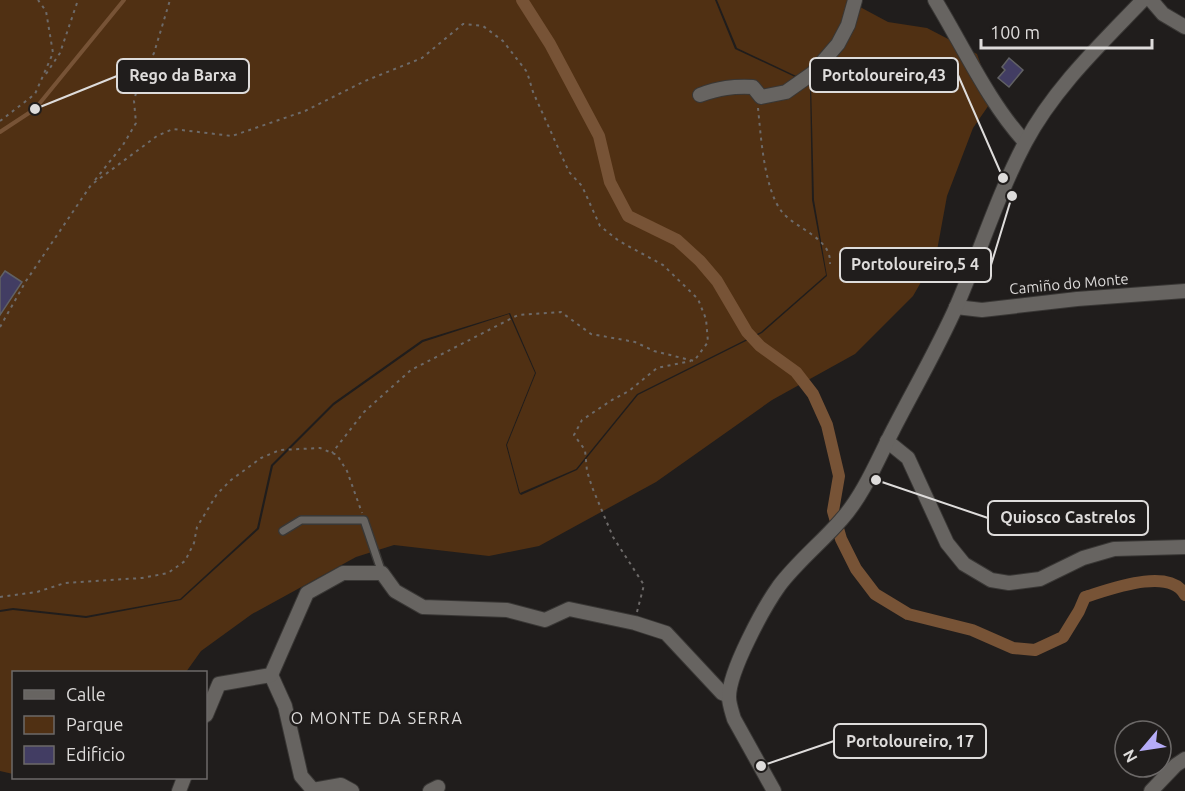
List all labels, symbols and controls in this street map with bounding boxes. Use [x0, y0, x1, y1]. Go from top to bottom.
scale bar [981, 12, 1152, 50]
text: 100 m [990, 22, 1040, 42]
callout: Portoloureiro,43 [810, 58, 958, 92]
callout: Rego da Barxa [117, 59, 249, 93]
text: Rego da Barxa [129, 66, 237, 84]
text: Portoloureiro,43 [822, 66, 946, 84]
callout: Portoloureiro,5 4 [840, 248, 991, 282]
text: Portoloureiro,5 4 [851, 255, 979, 273]
street label: Camiño do Monte [1009, 270, 1129, 297]
callout: Quiosco Castrelos [988, 501, 1148, 535]
text: Quiosco Castrelos [1000, 508, 1136, 526]
legend [12, 671, 207, 779]
text: Calle [66, 684, 106, 704]
district label: O MONTE DA SERRA [291, 709, 463, 727]
text: Parque [66, 714, 123, 734]
north arrow [1113, 719, 1173, 779]
callout: Portoloureiro, 17 [834, 724, 986, 758]
text: Portoloureiro, 17 [846, 732, 974, 750]
text: Edificio [66, 744, 125, 764]
text: N [1119, 747, 1141, 766]

